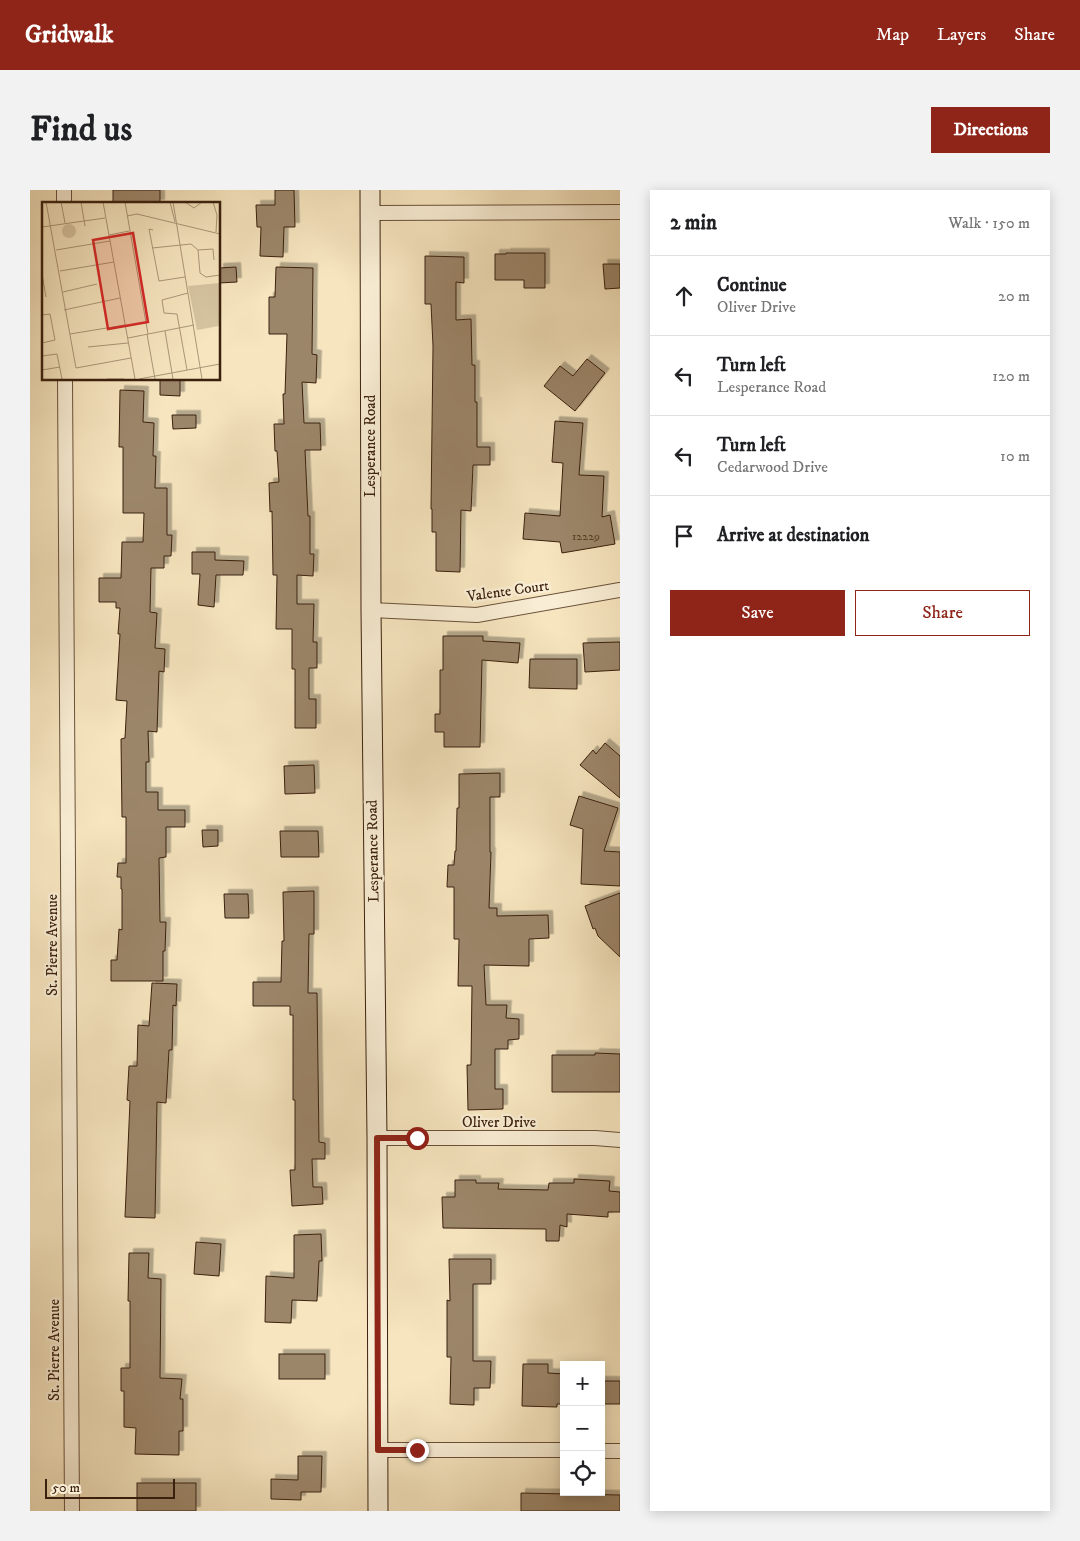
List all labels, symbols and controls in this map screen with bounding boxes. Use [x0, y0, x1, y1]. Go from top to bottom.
text: Gridwalk [25, 20, 113, 50]
text: Map [876, 24, 909, 46]
text: Layers [937, 24, 986, 46]
text: Share [1014, 24, 1055, 46]
button: Directions [931, 107, 1050, 153]
text: Find us [30, 108, 132, 152]
inset map [42, 202, 220, 380]
text: 2 min [670, 210, 717, 236]
text: Walk · 150 m [948, 213, 1030, 233]
text: Continue [717, 274, 787, 297]
icon: ahead [670, 282, 698, 310]
text: 20 m [998, 286, 1030, 306]
text: Oliver Drive [717, 297, 796, 317]
text: Turn left [717, 354, 786, 377]
icon: left [670, 362, 698, 390]
text: 120 m [992, 366, 1030, 386]
text: Lesperance Road [717, 377, 826, 397]
street label: Lesperance Road [361, 394, 380, 497]
text: Turn left [717, 434, 786, 457]
icon: left [670, 442, 698, 470]
text: 10 m [1000, 446, 1030, 466]
text: Cedarwood Drive [717, 457, 828, 477]
icon: arrive [670, 522, 698, 550]
text: Arrive at destination [717, 524, 869, 547]
house number: 12229 [572, 529, 600, 544]
street label: Valente Court [465, 576, 550, 606]
button: Save [670, 590, 845, 636]
button: Share [855, 590, 1030, 636]
street label: Lesperance Road [363, 799, 383, 902]
street label: St. Pierre Avenue [43, 894, 62, 996]
street label: Oliver Drive [462, 1113, 536, 1132]
route start [406, 1127, 429, 1150]
street label: St. Pierre Avenue [45, 1299, 64, 1401]
map controls [560, 1361, 605, 1496]
button: + [560, 1361, 605, 1406]
button: − [560, 1406, 605, 1451]
route end [406, 1439, 429, 1462]
button: locate [560, 1451, 605, 1496]
scale bar [45, 1476, 175, 1499]
text: 50 m [52, 1479, 80, 1497]

